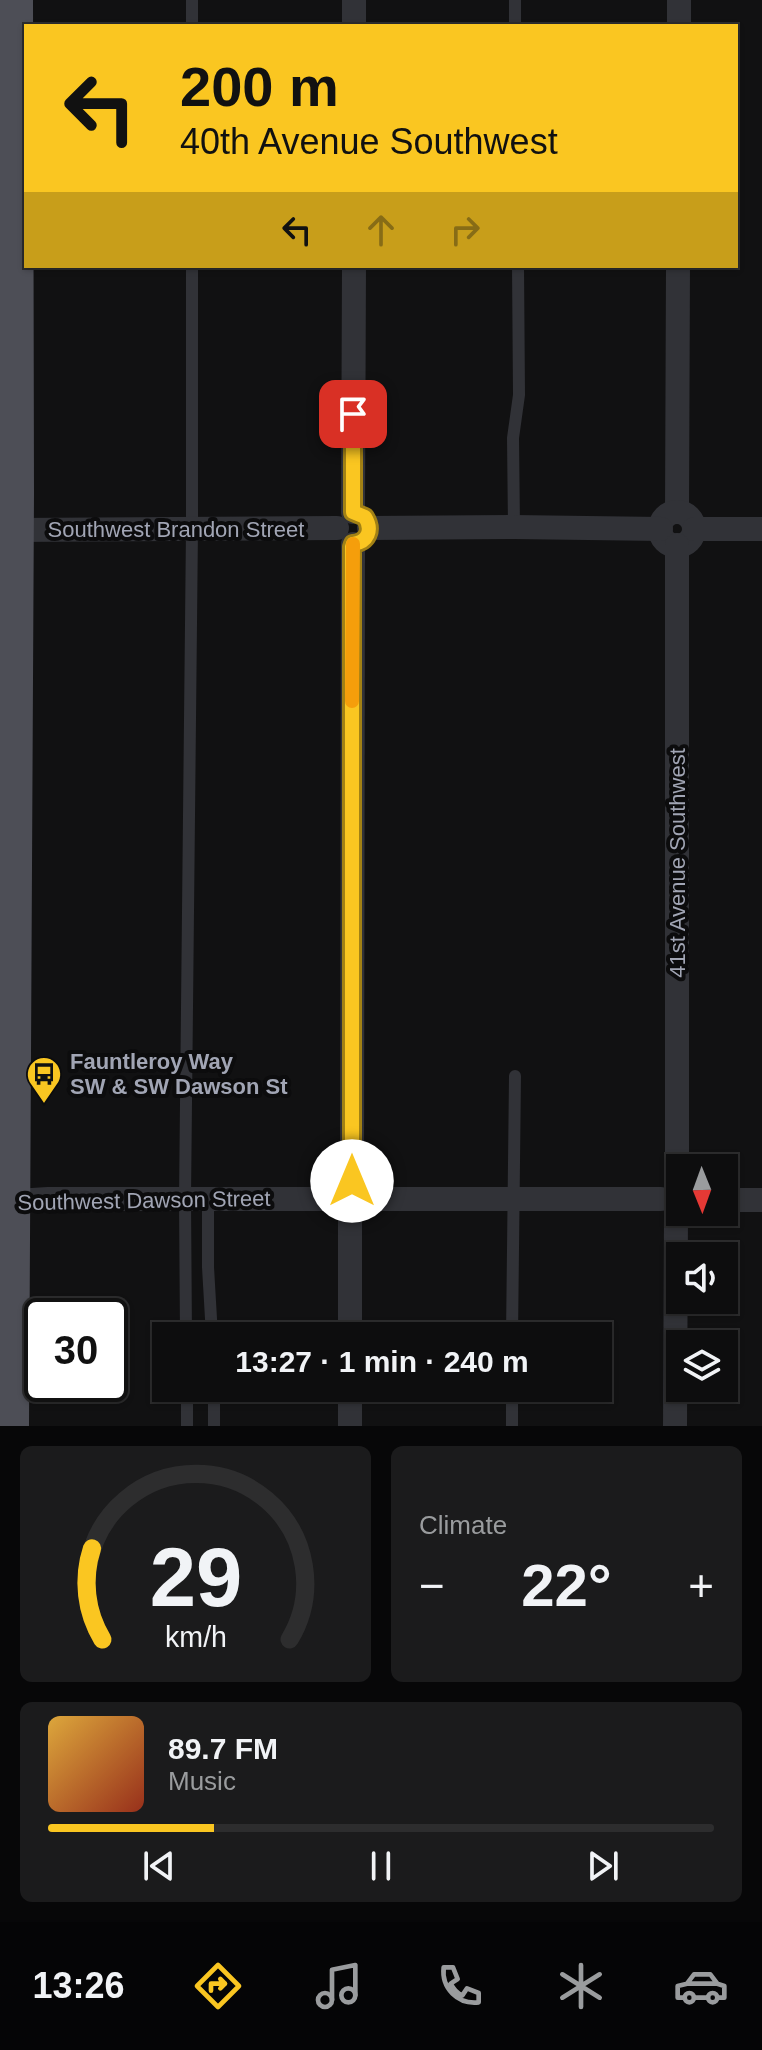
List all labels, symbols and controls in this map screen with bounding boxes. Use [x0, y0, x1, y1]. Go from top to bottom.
text: 200 m [180, 55, 339, 118]
icon: left [48, 56, 152, 160]
text: 40th Avenue Southwest [180, 121, 558, 162]
icon: left [275, 208, 319, 252]
icon: ahead [359, 208, 403, 252]
icon: right [443, 208, 487, 252]
pin [319, 380, 387, 448]
icon: arrive [331, 392, 375, 436]
street label: Southwest Brandon Street [48, 517, 304, 542]
street label: 41st Avenue Southwest [665, 748, 690, 978]
place label: Fauntleroy Way SW & SW Dawson St [70, 1049, 288, 1099]
bus stop icon: Fauntleroy Way SW & SW Dawson St [25, 1055, 63, 1105]
position arrow [310, 1139, 394, 1223]
north arrow [666, 1154, 738, 1226]
map controls [666, 1154, 738, 1402]
street label: Southwest Dawson Street [17, 1186, 271, 1215]
button: sound [666, 1242, 738, 1314]
speed limit sign: 30 [24, 1298, 128, 1402]
button: layers [666, 1330, 738, 1402]
text: 13:27 · 1 min · 240 m [235, 1345, 529, 1378]
text: Climate [419, 1510, 507, 1540]
text: 29 [149, 1531, 242, 1624]
text: 22° [521, 1552, 612, 1619]
text: − [419, 1561, 445, 1610]
text: + [688, 1561, 714, 1610]
text: km/h [165, 1621, 226, 1653]
text: 89.7 FM [168, 1732, 278, 1765]
text: Music [168, 1766, 236, 1796]
icon: previous [137, 1844, 181, 1888]
icon: pause [359, 1844, 403, 1888]
icon: next [581, 1844, 625, 1888]
icon: directions [190, 1958, 246, 2014]
icon: music [311, 1958, 367, 2014]
icon: phone [432, 1958, 488, 2014]
icon: climate [553, 1958, 609, 2014]
icon: car [673, 1958, 729, 2014]
text: 13:26 [32, 1965, 125, 2006]

